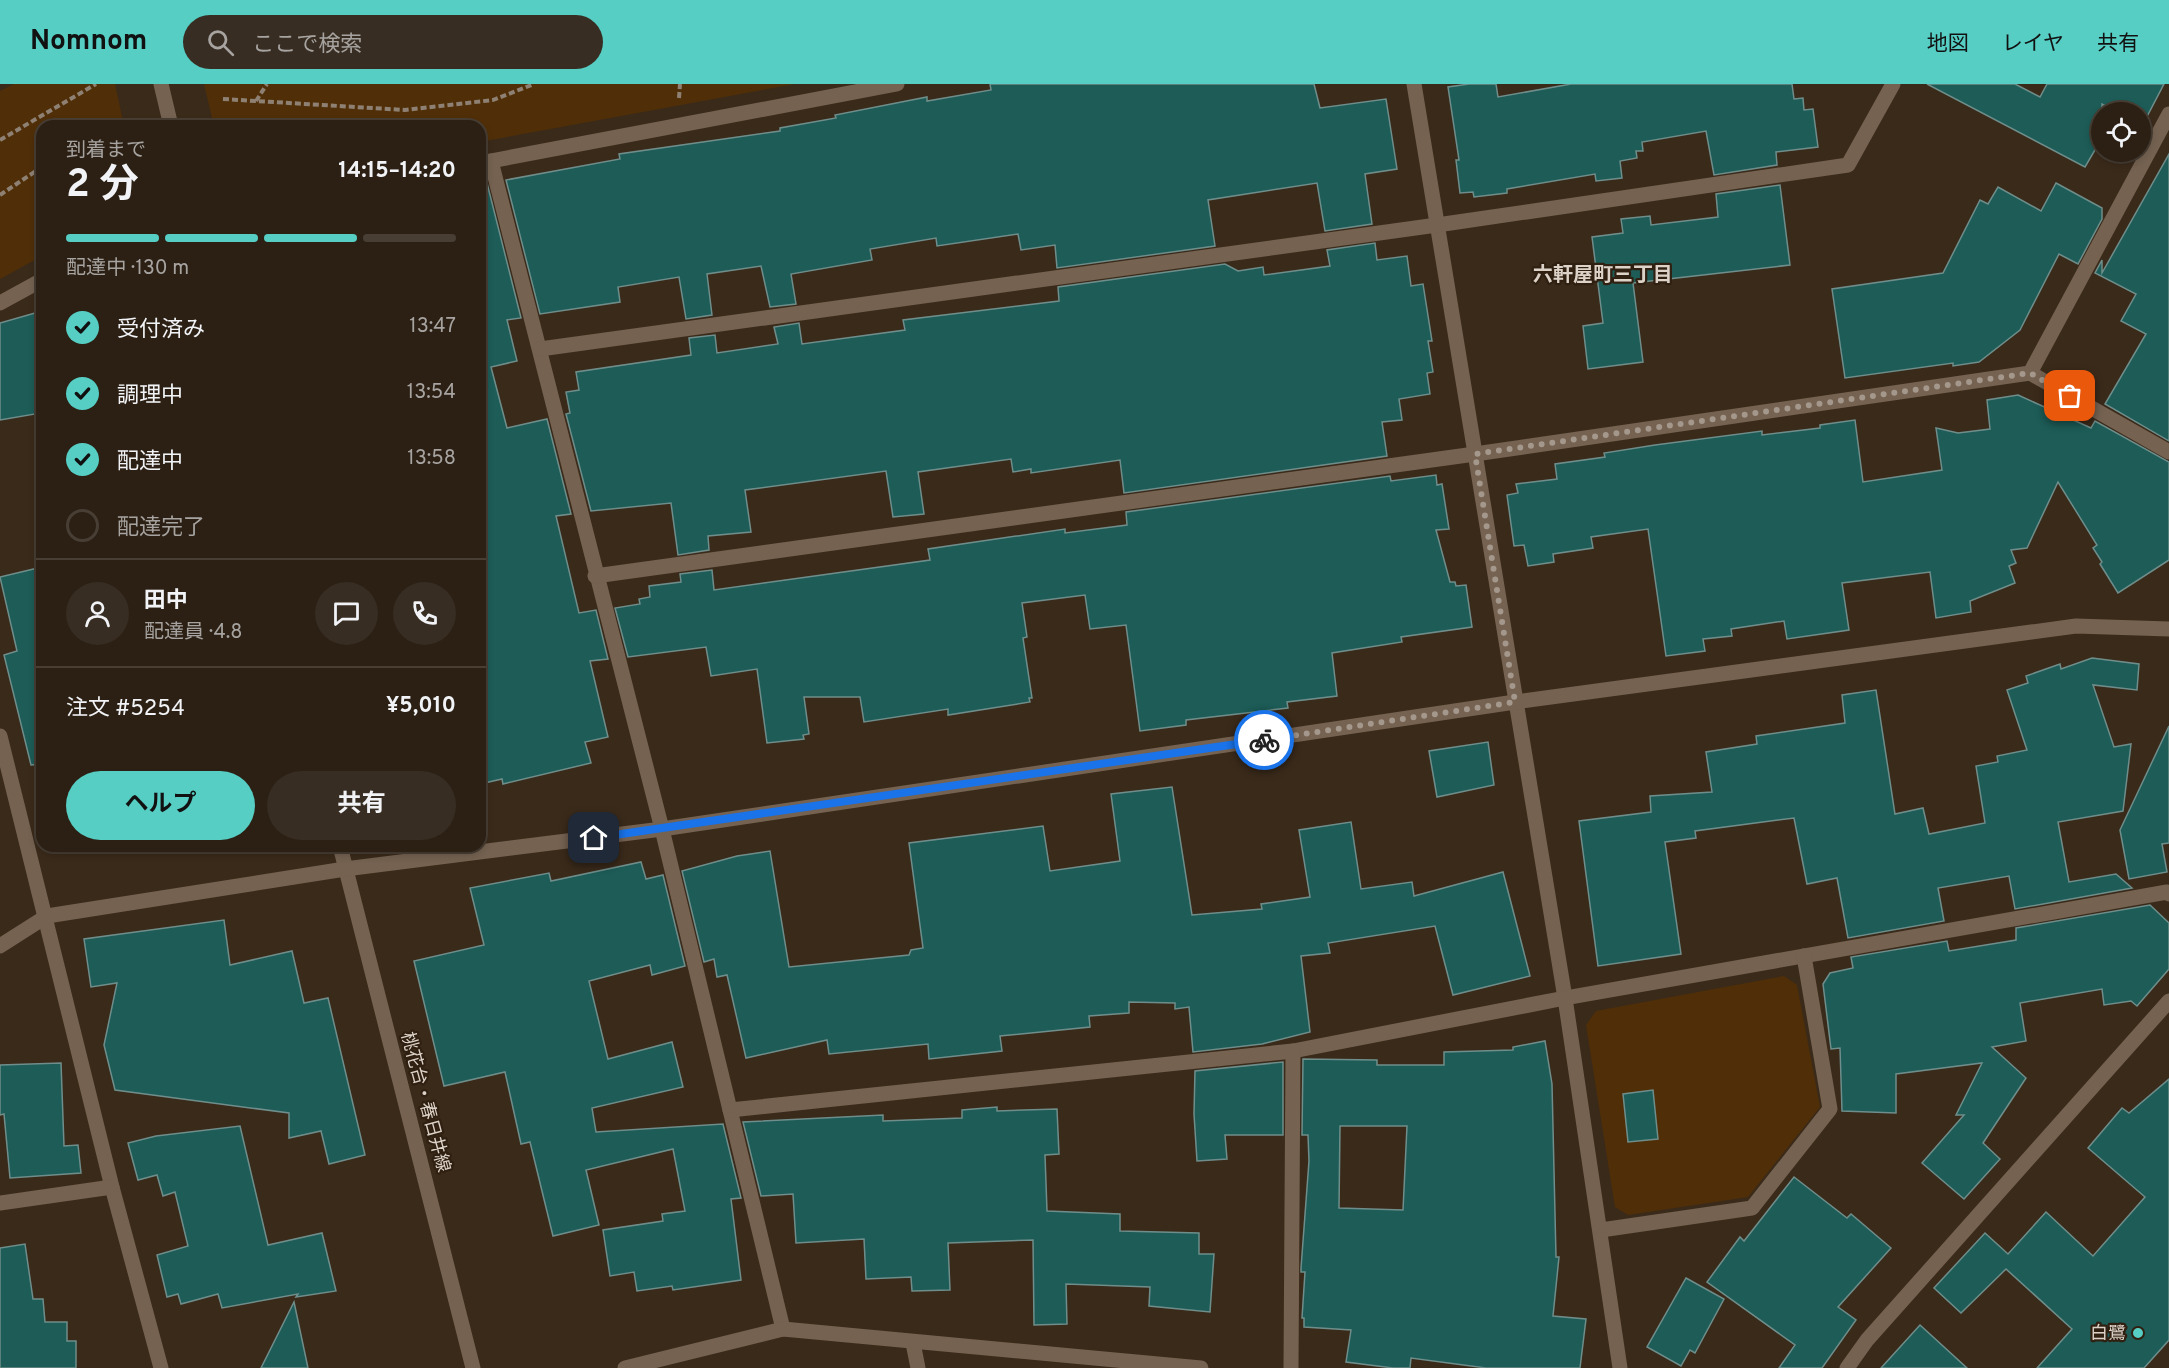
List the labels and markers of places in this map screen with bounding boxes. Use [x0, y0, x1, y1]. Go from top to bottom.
pin [2044, 370, 2095, 421]
pin [568, 812, 619, 863]
place label: 白鷺 [2090, 1323, 2126, 1346]
marker: 白鷺 [2131, 1326, 2145, 1340]

